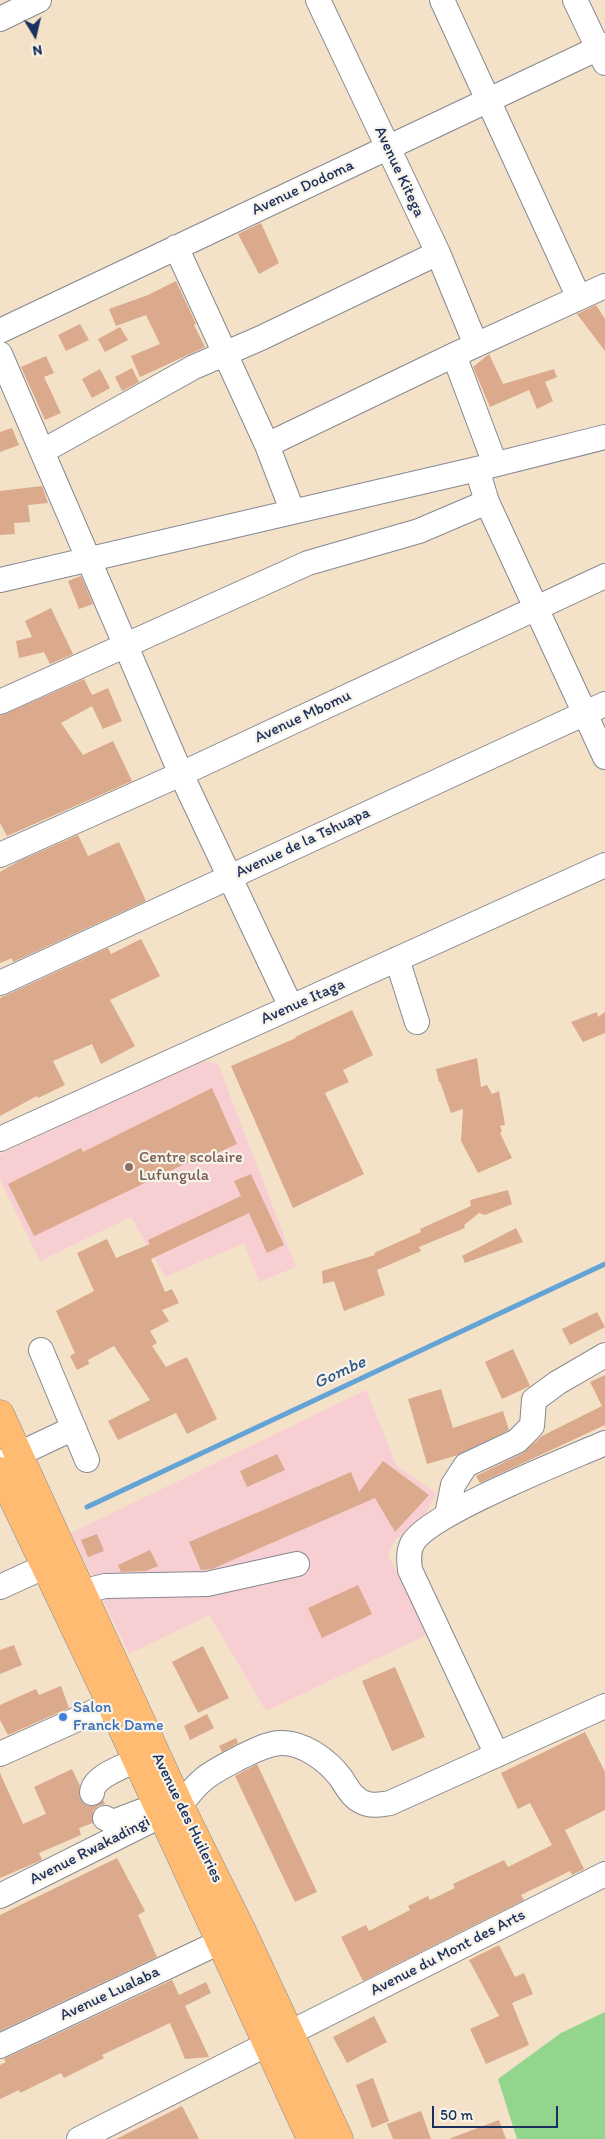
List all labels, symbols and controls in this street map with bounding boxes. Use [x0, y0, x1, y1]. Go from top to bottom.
north arrow [10, 10, 60, 60]
text: N [31, 41, 43, 59]
street label: Avenue Kitega [370, 124, 428, 220]
street label: Avenue Dodoma [249, 156, 357, 220]
street label: Avenue Mbomu [252, 686, 354, 748]
street label: Avenue de la Tshuapa [233, 803, 373, 883]
street label: Avenue Itaga [258, 975, 348, 1029]
place label: Centre scolaire Lufungula [139, 1148, 243, 1186]
marker: Centre scolaire Lufungula [123, 1161, 135, 1173]
water label: Gombe [311, 1352, 369, 1394]
place label: Salon Franck Dame [73, 1698, 164, 1736]
marker: Salon Franck Dame [57, 1711, 69, 1723]
street label: Avenue des Huileries [147, 1750, 227, 1886]
street label: Avenue Rwakadingi [27, 1812, 153, 1890]
street label: Avenue du Mont des Arts [367, 1906, 529, 2000]
street label: Avenue Lualaba [57, 1963, 163, 2025]
scale bar [435, 2096, 561, 2128]
text: 50 m [440, 2106, 473, 2124]

